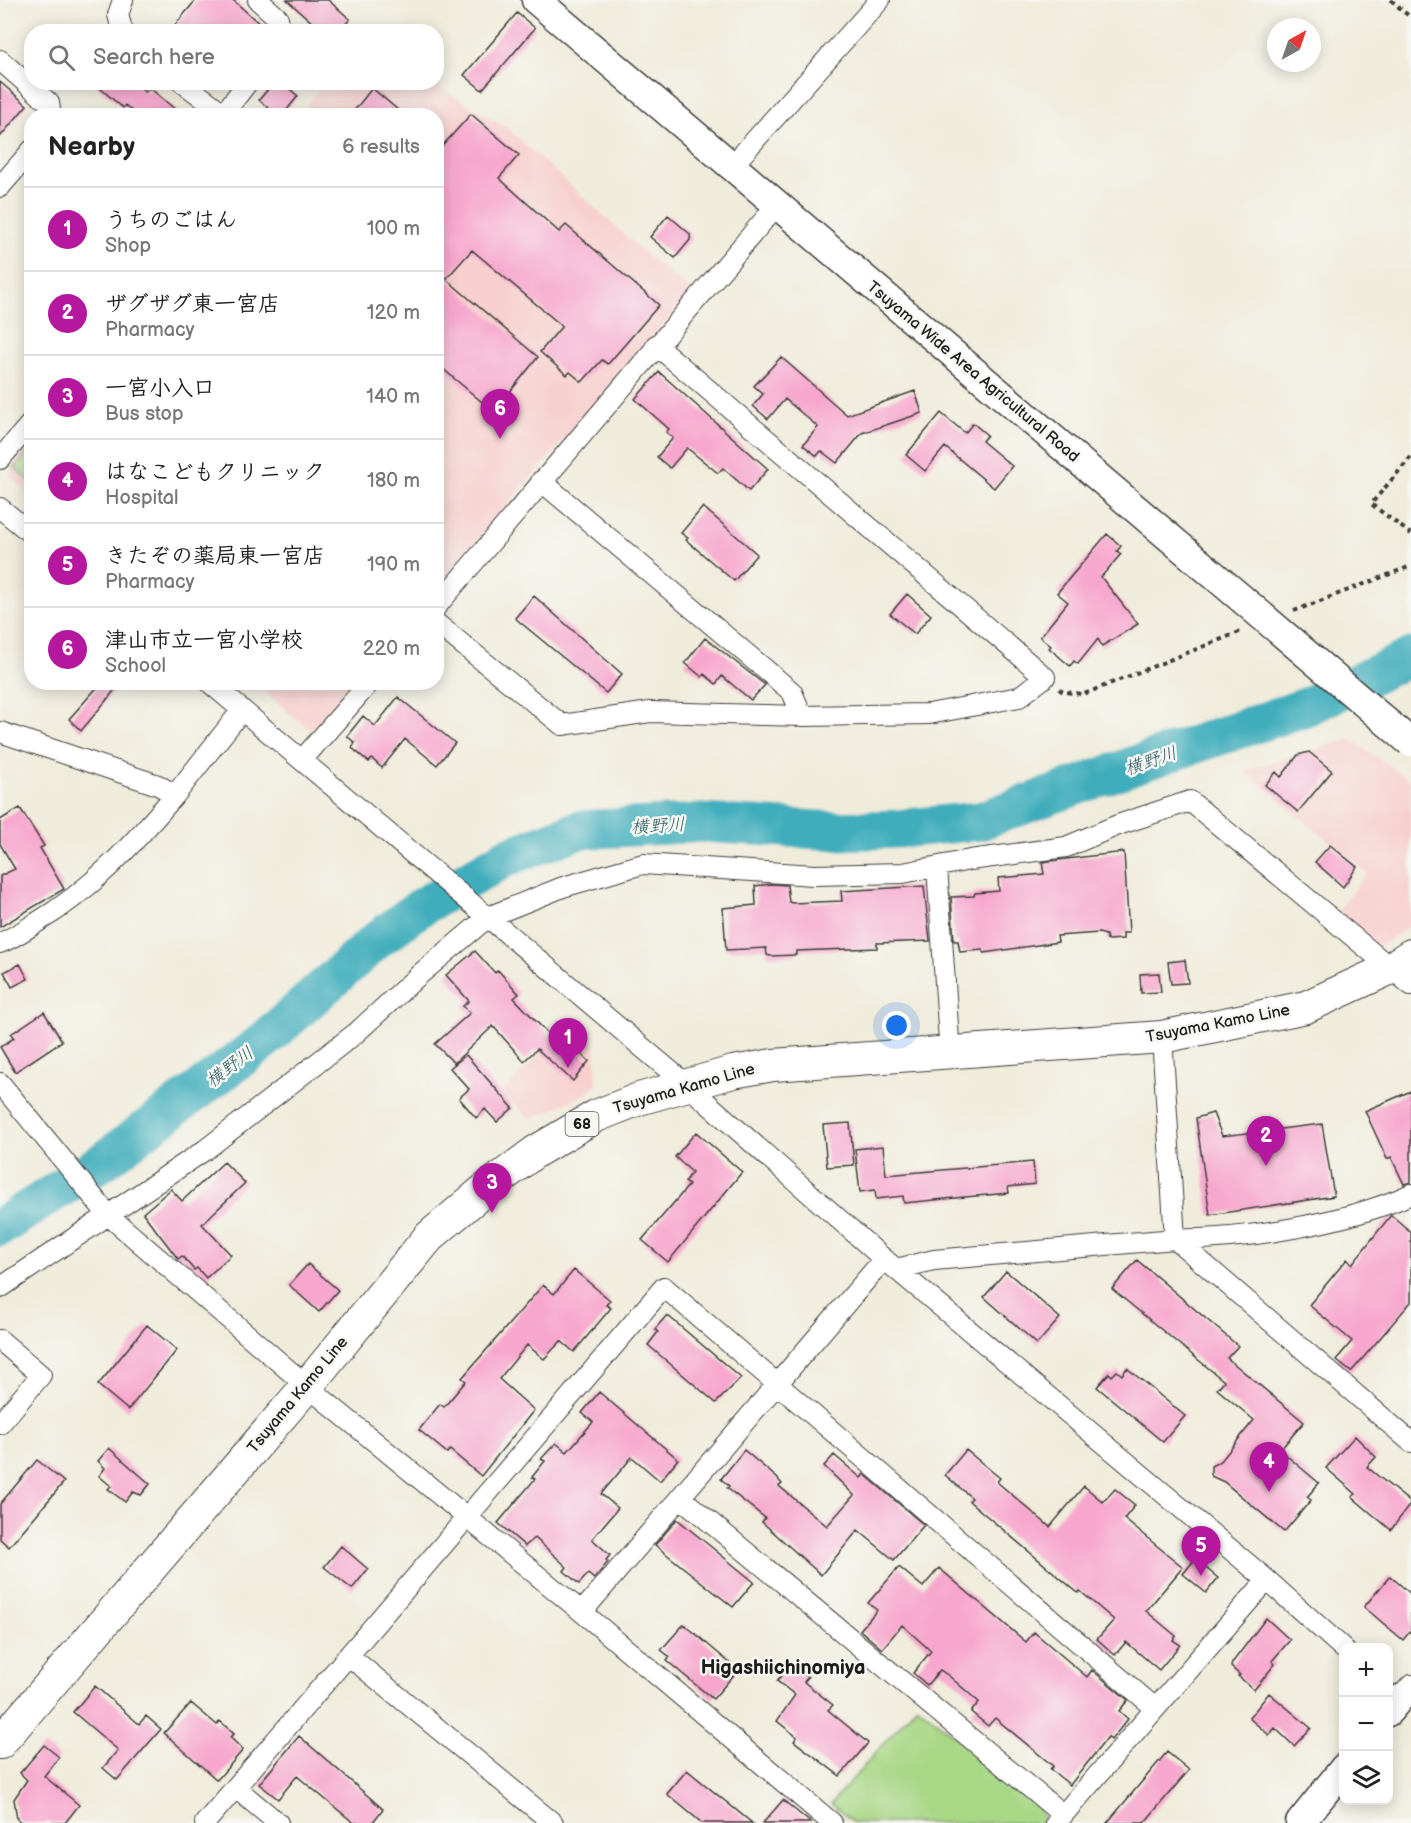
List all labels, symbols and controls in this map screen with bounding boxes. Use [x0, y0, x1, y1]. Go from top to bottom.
north arrow [1267, 18, 1321, 72]
search box [24, 24, 444, 90]
icon: search [45, 41, 78, 74]
text: Search here [93, 44, 215, 71]
text: Nearby [48, 132, 135, 163]
text: 6 results [342, 135, 420, 159]
text: うちのごはん [105, 207, 237, 234]
text: 1 [63, 217, 72, 241]
text: 100 m [367, 217, 420, 241]
text: Shop [105, 234, 151, 258]
street label: Tsuyama Wide Area Agricultural Road [863, 278, 1083, 466]
text: ザグザグ東一宮店 [105, 291, 280, 318]
text: 2 [62, 301, 73, 325]
text: 120 m [367, 301, 420, 325]
text: Pharmacy [105, 318, 195, 342]
text: 一宮小入口 [105, 375, 215, 402]
text: 3 [62, 385, 73, 409]
text: 140 m [366, 385, 420, 409]
pin: 6 [480, 390, 520, 439]
text: Bus stop [105, 402, 184, 426]
text: はなこどもクリニック [105, 459, 325, 486]
text: 4 [62, 469, 73, 493]
text: 180 m [367, 469, 420, 493]
text: Hospital [105, 486, 178, 510]
text: きたぞの薬局東一宮店 [105, 543, 325, 570]
text: 5 [62, 553, 73, 577]
text: 190 m [367, 553, 420, 577]
text: Pharmacy [105, 570, 195, 594]
text: 津山市立一宮小学校 [105, 627, 303, 654]
text: 6 [61, 637, 74, 661]
text: 220 m [363, 637, 420, 661]
text: School [105, 654, 166, 678]
water label: 横野川 [1122, 742, 1180, 780]
water label: 横野川 [630, 814, 686, 838]
street label: Tsuyama Kamo Line [1144, 1001, 1292, 1047]
your location [882, 1011, 911, 1040]
pin: 1 [548, 1018, 588, 1068]
water label: 横野川 [202, 1042, 258, 1092]
street label: Tsuyama Kamo Line [611, 1060, 757, 1118]
road number: 68 [566, 1112, 598, 1136]
pin: 2 [1246, 1116, 1286, 1166]
pin: 3 [472, 1164, 512, 1213]
street label: Tsuyama Kamo Line [244, 1333, 353, 1457]
pin: 4 [1250, 1442, 1288, 1492]
pin: 5 [1182, 1526, 1220, 1576]
map controls [1339, 1643, 1393, 1805]
button: + [1339, 1643, 1393, 1697]
district label: Higashiichinomiya [701, 1656, 865, 1680]
button: − [1339, 1697, 1393, 1751]
button: layers [1339, 1751, 1393, 1805]

